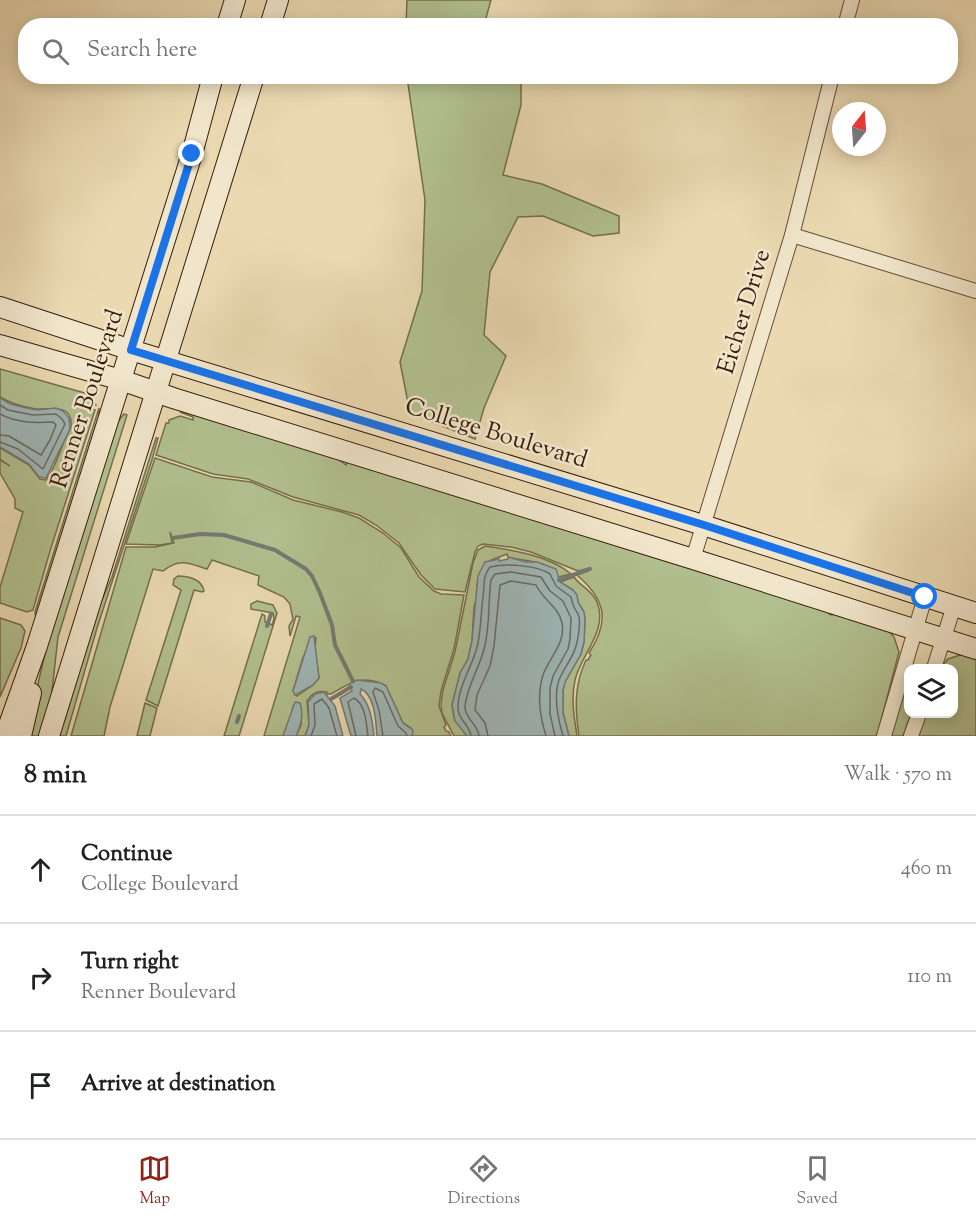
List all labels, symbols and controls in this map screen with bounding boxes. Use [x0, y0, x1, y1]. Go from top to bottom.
search box [18, 18, 958, 84]
icon: search [39, 35, 72, 68]
text: Search here [87, 35, 197, 67]
north arrow [832, 102, 886, 156]
route end [178, 140, 204, 166]
street label: Eicher Drive [710, 245, 780, 379]
street label: Renner Boulevard [43, 305, 133, 493]
street label: College Boulevard [401, 390, 592, 478]
route start [911, 583, 937, 609]
map controls [904, 664, 958, 718]
button: layers [904, 664, 958, 718]
text: 8 min [24, 757, 87, 794]
text: Walk · 570 m [844, 761, 952, 790]
text: Continue [81, 839, 172, 871]
icon: ahead [24, 853, 57, 886]
text: 460 m [901, 855, 952, 884]
text: College Boulevard [81, 871, 239, 900]
text: Turn right [81, 947, 178, 979]
icon: right [24, 961, 57, 994]
text: 110 m [907, 963, 952, 992]
text: Renner Boulevard [81, 979, 236, 1008]
icon: arrive [24, 1069, 57, 1102]
text: Arrive at destination [81, 1069, 276, 1101]
tab: Map [138, 1152, 171, 1211]
tab: Directions [448, 1152, 520, 1211]
tab: Saved [797, 1152, 838, 1211]

